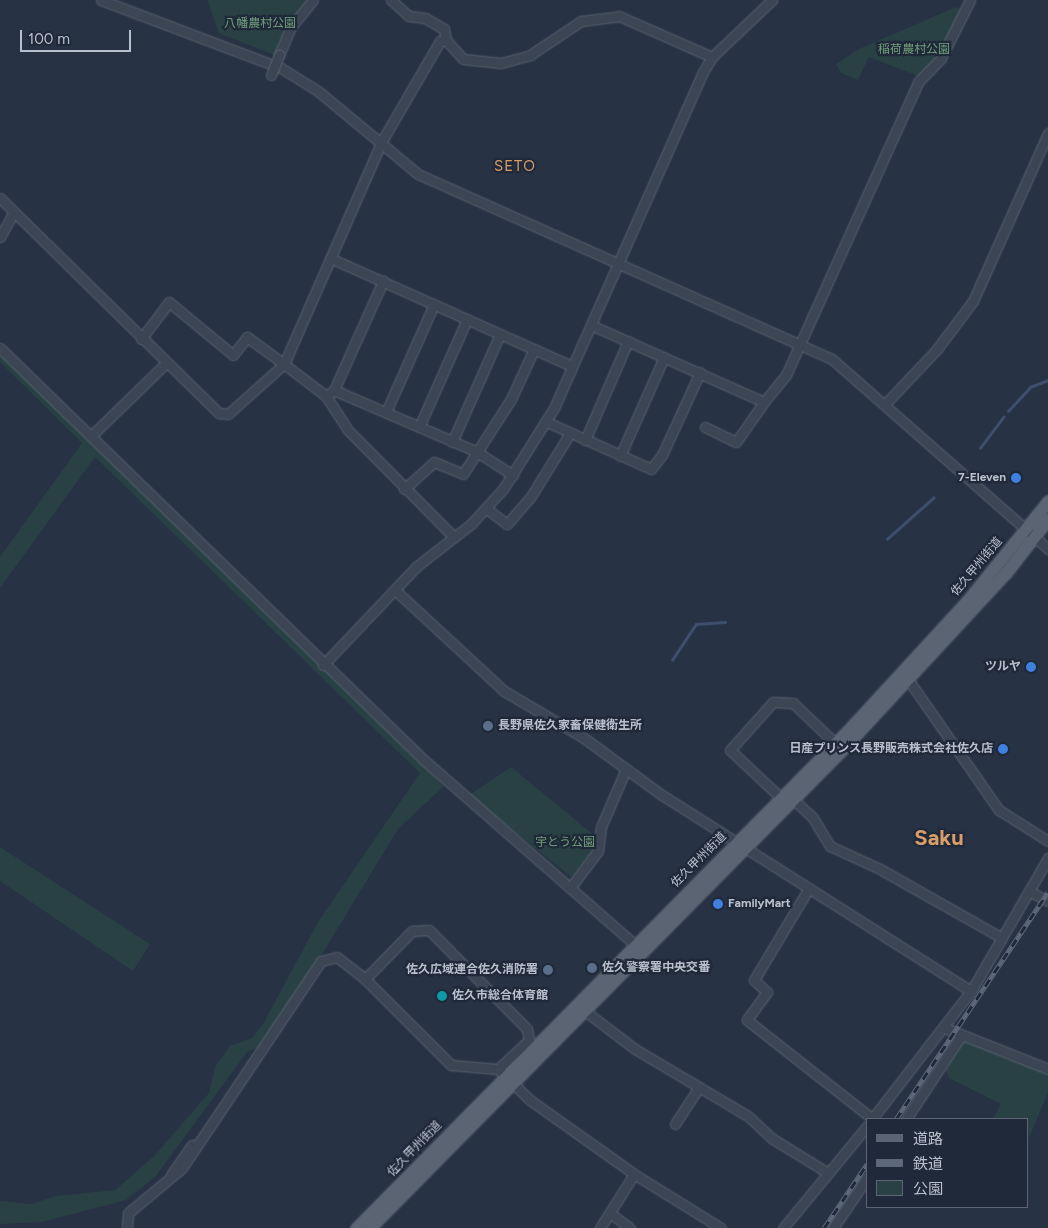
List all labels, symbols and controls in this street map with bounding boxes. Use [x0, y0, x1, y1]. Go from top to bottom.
park label: 八幡農村公園 [224, 17, 296, 31]
scale bar [22, 20, 134, 52]
text: 100 m [28, 30, 70, 48]
park label: 稲荷農村公園 [878, 43, 950, 57]
district label: SETO [493, 158, 537, 176]
place label: 7-Eleven [958, 471, 1006, 485]
marker: 7-Eleven [1010, 472, 1022, 484]
street label: 佐久甲州街道 [948, 535, 1006, 599]
place label: ツルヤ [985, 660, 1021, 674]
marker: ツルヤ [1025, 661, 1037, 673]
place label: 長野県佐久家畜保健衛生所 [498, 719, 642, 733]
marker: 長野県佐久家畜保健衛生所 [482, 720, 494, 732]
place label: 日産プリンス長野販売株式会社佐久店 [789, 742, 993, 756]
marker: 日産プリンス長野販売株式会社佐久店 [997, 743, 1009, 755]
district label: Saku [914, 825, 964, 851]
street label: 佐久甲州街道 [668, 829, 730, 891]
park label: 宇とう公園 [535, 836, 595, 850]
place label: FamilyMart [728, 897, 790, 911]
marker: FamilyMart [712, 898, 724, 910]
place label: 佐久警察署中央交番 [602, 961, 710, 975]
marker: 佐久警察署中央交番 [586, 962, 598, 974]
place label: 佐久広域連合佐久消防署 [406, 963, 538, 977]
marker: 佐久広域連合佐久消防署 [542, 964, 554, 976]
place label: 佐久市総合体育館 [452, 989, 548, 1003]
marker: 佐久市総合体育館 [436, 990, 448, 1002]
street label: 佐久甲州街道 [385, 1118, 445, 1180]
legend [866, 1118, 1028, 1208]
text: 道路 [913, 1130, 943, 1148]
text: 鉄道 [913, 1155, 943, 1173]
text: 公園 [913, 1180, 943, 1198]

